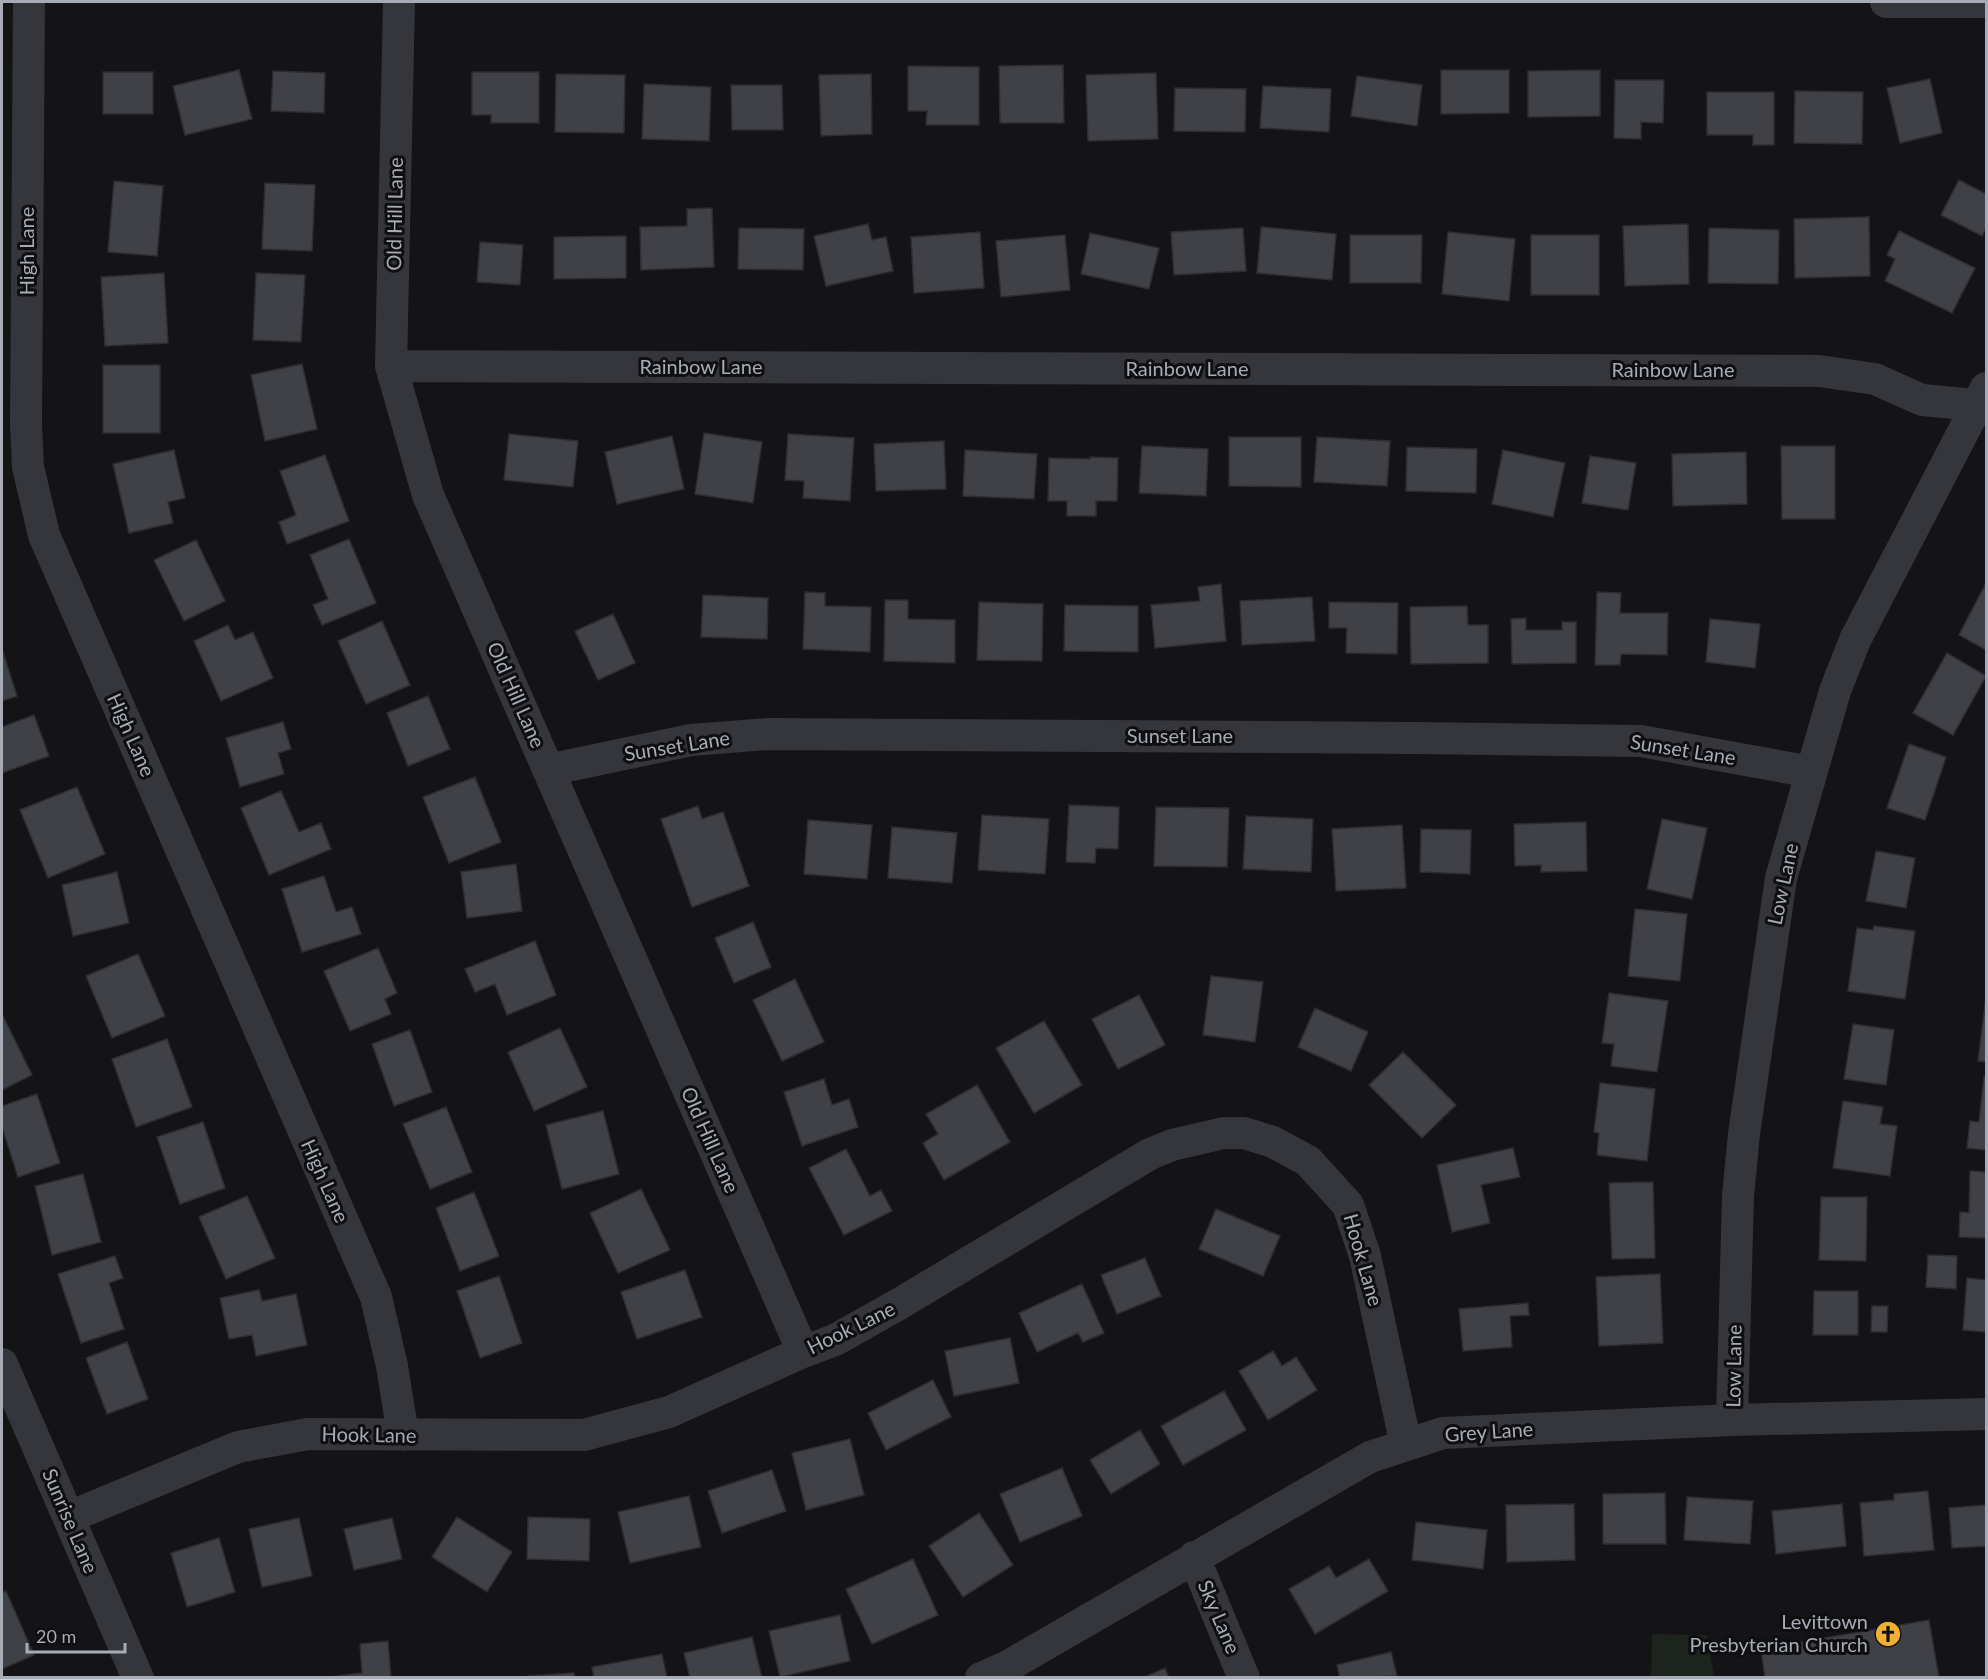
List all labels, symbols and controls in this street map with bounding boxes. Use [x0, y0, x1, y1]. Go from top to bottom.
street label: Old Hill Lane [381, 157, 407, 271]
street label: High Lane [14, 207, 38, 295]
street label: Rainbow Lane [639, 354, 763, 378]
street label: Rainbow Lane [1125, 356, 1249, 380]
street label: Rainbow Lane [1611, 357, 1735, 381]
street label: Old Hill Lane [483, 638, 551, 751]
street label: High Lane [103, 689, 161, 780]
street label: Sunset Lane [1127, 723, 1233, 747]
street label: Sunset Lane [622, 725, 731, 765]
street label: Sunset Lane [1629, 729, 1738, 769]
street label: Low Lane [1762, 841, 1802, 927]
street label: Old Hill Lane [677, 1083, 745, 1196]
street label: High Lane [297, 1135, 355, 1226]
street label: Hook Lane [1339, 1211, 1389, 1309]
street label: Hook Lane [803, 1296, 898, 1359]
street label: Low Lane [1720, 1324, 1746, 1408]
street label: Grey Lane [1444, 1416, 1534, 1446]
street label: Hook Lane [321, 1421, 417, 1447]
street label: Sunrise Lane [38, 1465, 104, 1577]
street label: Sky Lane [1194, 1576, 1246, 1657]
place label: Levittown Presbyterian Church [1690, 1609, 1868, 1656]
scale bar [27, 1616, 124, 1654]
church icon: Levittown Presbyterian Church [1873, 1619, 1903, 1649]
text: 20 m [36, 1625, 76, 1647]

